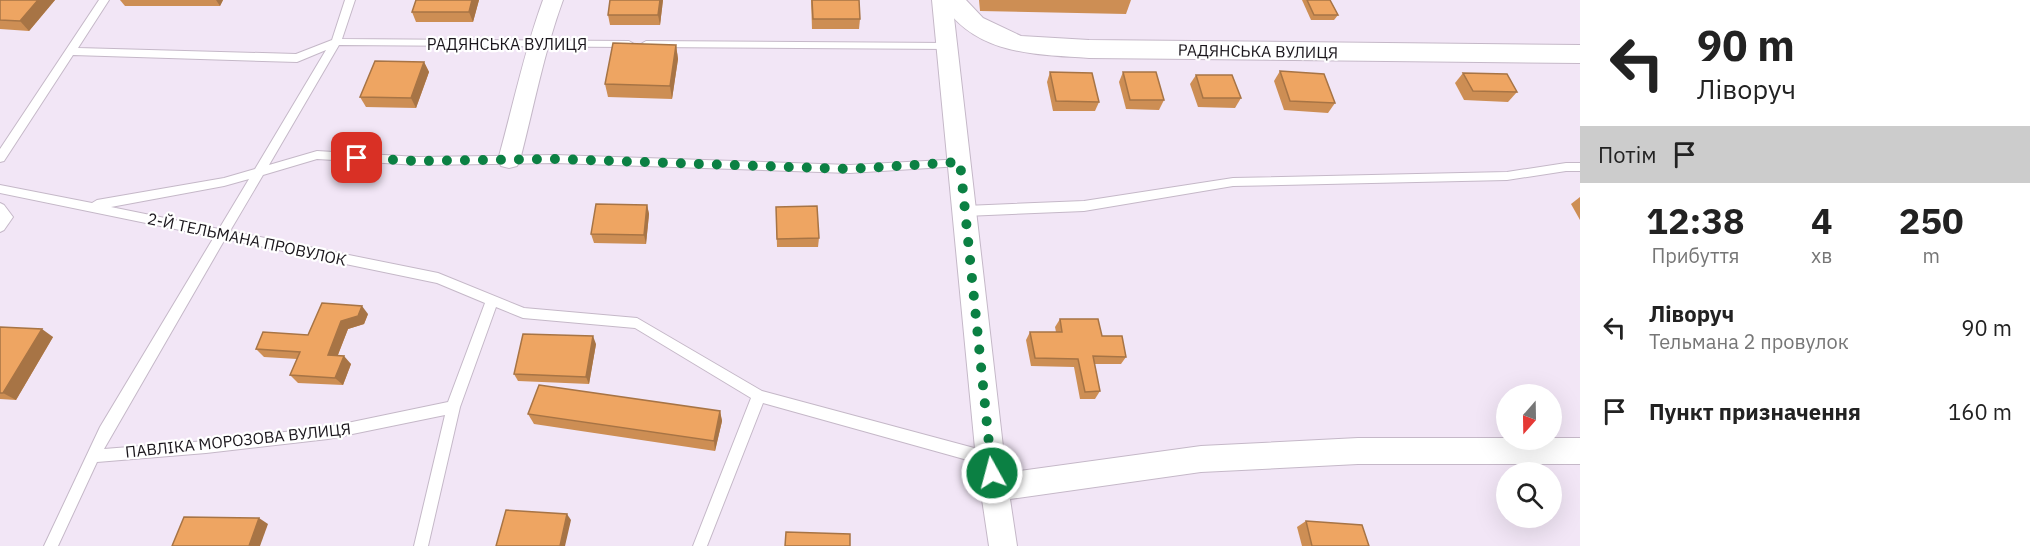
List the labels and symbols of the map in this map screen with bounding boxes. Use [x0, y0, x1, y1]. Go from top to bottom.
street label: РАДЯНСЬКА ВУЛИЦЯ [427, 34, 587, 54]
street label: РАДЯНСЬКА ВУЛИЦЯ [1178, 40, 1338, 62]
pin [331, 132, 382, 183]
street label: 2-Й ТЕЛЬМАНА ПРОВУЛОК [146, 208, 348, 270]
north arrow [1496, 384, 1562, 450]
street label: ПАВЛІКА МОРОЗОВА ВУЛИЦЯ [124, 418, 352, 462]
position arrow [960, 441, 1024, 505]

